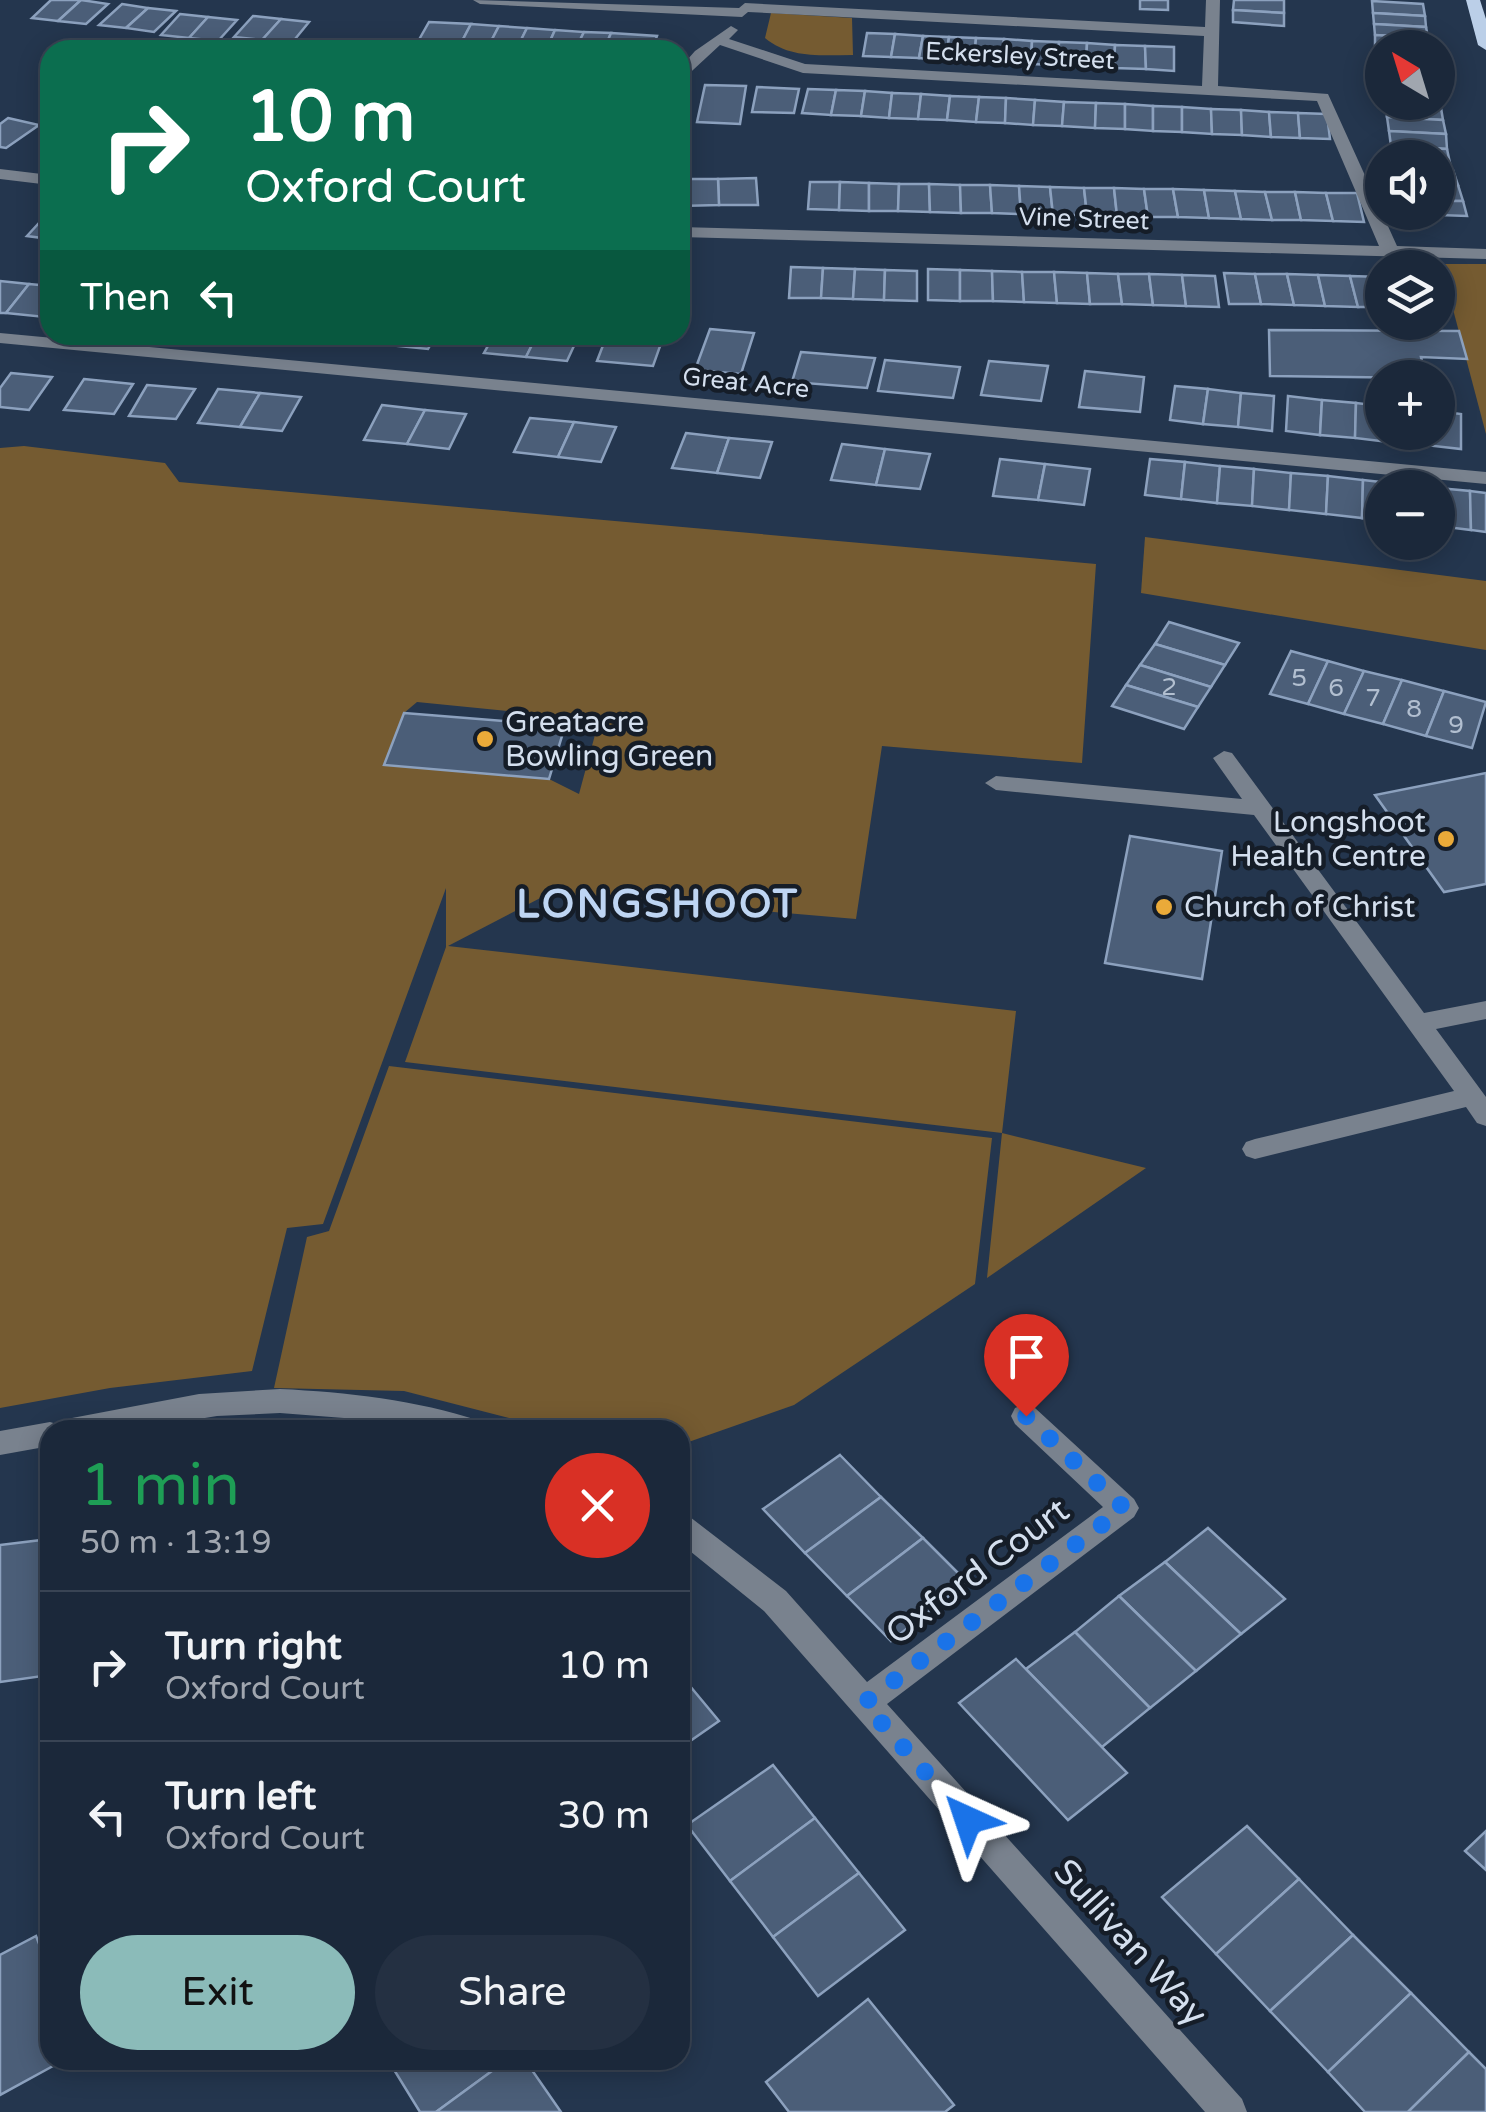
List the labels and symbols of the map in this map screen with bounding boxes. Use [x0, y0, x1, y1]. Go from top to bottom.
north arrow [1365, 30, 1455, 120]
street label: Eckersley Street [924, 36, 1116, 76]
street label: Vine Street [1018, 202, 1150, 236]
street label: Great Acre [681, 361, 811, 405]
house number: 5 [1291, 663, 1307, 693]
house number: 2 [1161, 672, 1177, 702]
house number: 6 [1328, 673, 1344, 703]
house number: 7 [1365, 683, 1381, 713]
house number: 8 [1406, 694, 1422, 724]
place label: Greatacre Bowling Green [505, 704, 713, 775]
house number: 9 [1448, 710, 1464, 740]
marker: Greatacre Bowling Green [474, 728, 496, 750]
place label: Longshoot Health Centre [1230, 804, 1426, 875]
marker: Longshoot Health Centre [1435, 828, 1457, 850]
district label: LONGSHOOT [516, 880, 800, 928]
place label: Church of Christ [1184, 889, 1416, 926]
marker: Church of Christ [1153, 896, 1175, 918]
pin [984, 1314, 1069, 1417]
street label: Oxford Court [878, 1489, 1077, 1654]
position arrow [916, 1768, 1020, 1872]
street label: Sullivan Way [1045, 1851, 1216, 2034]

